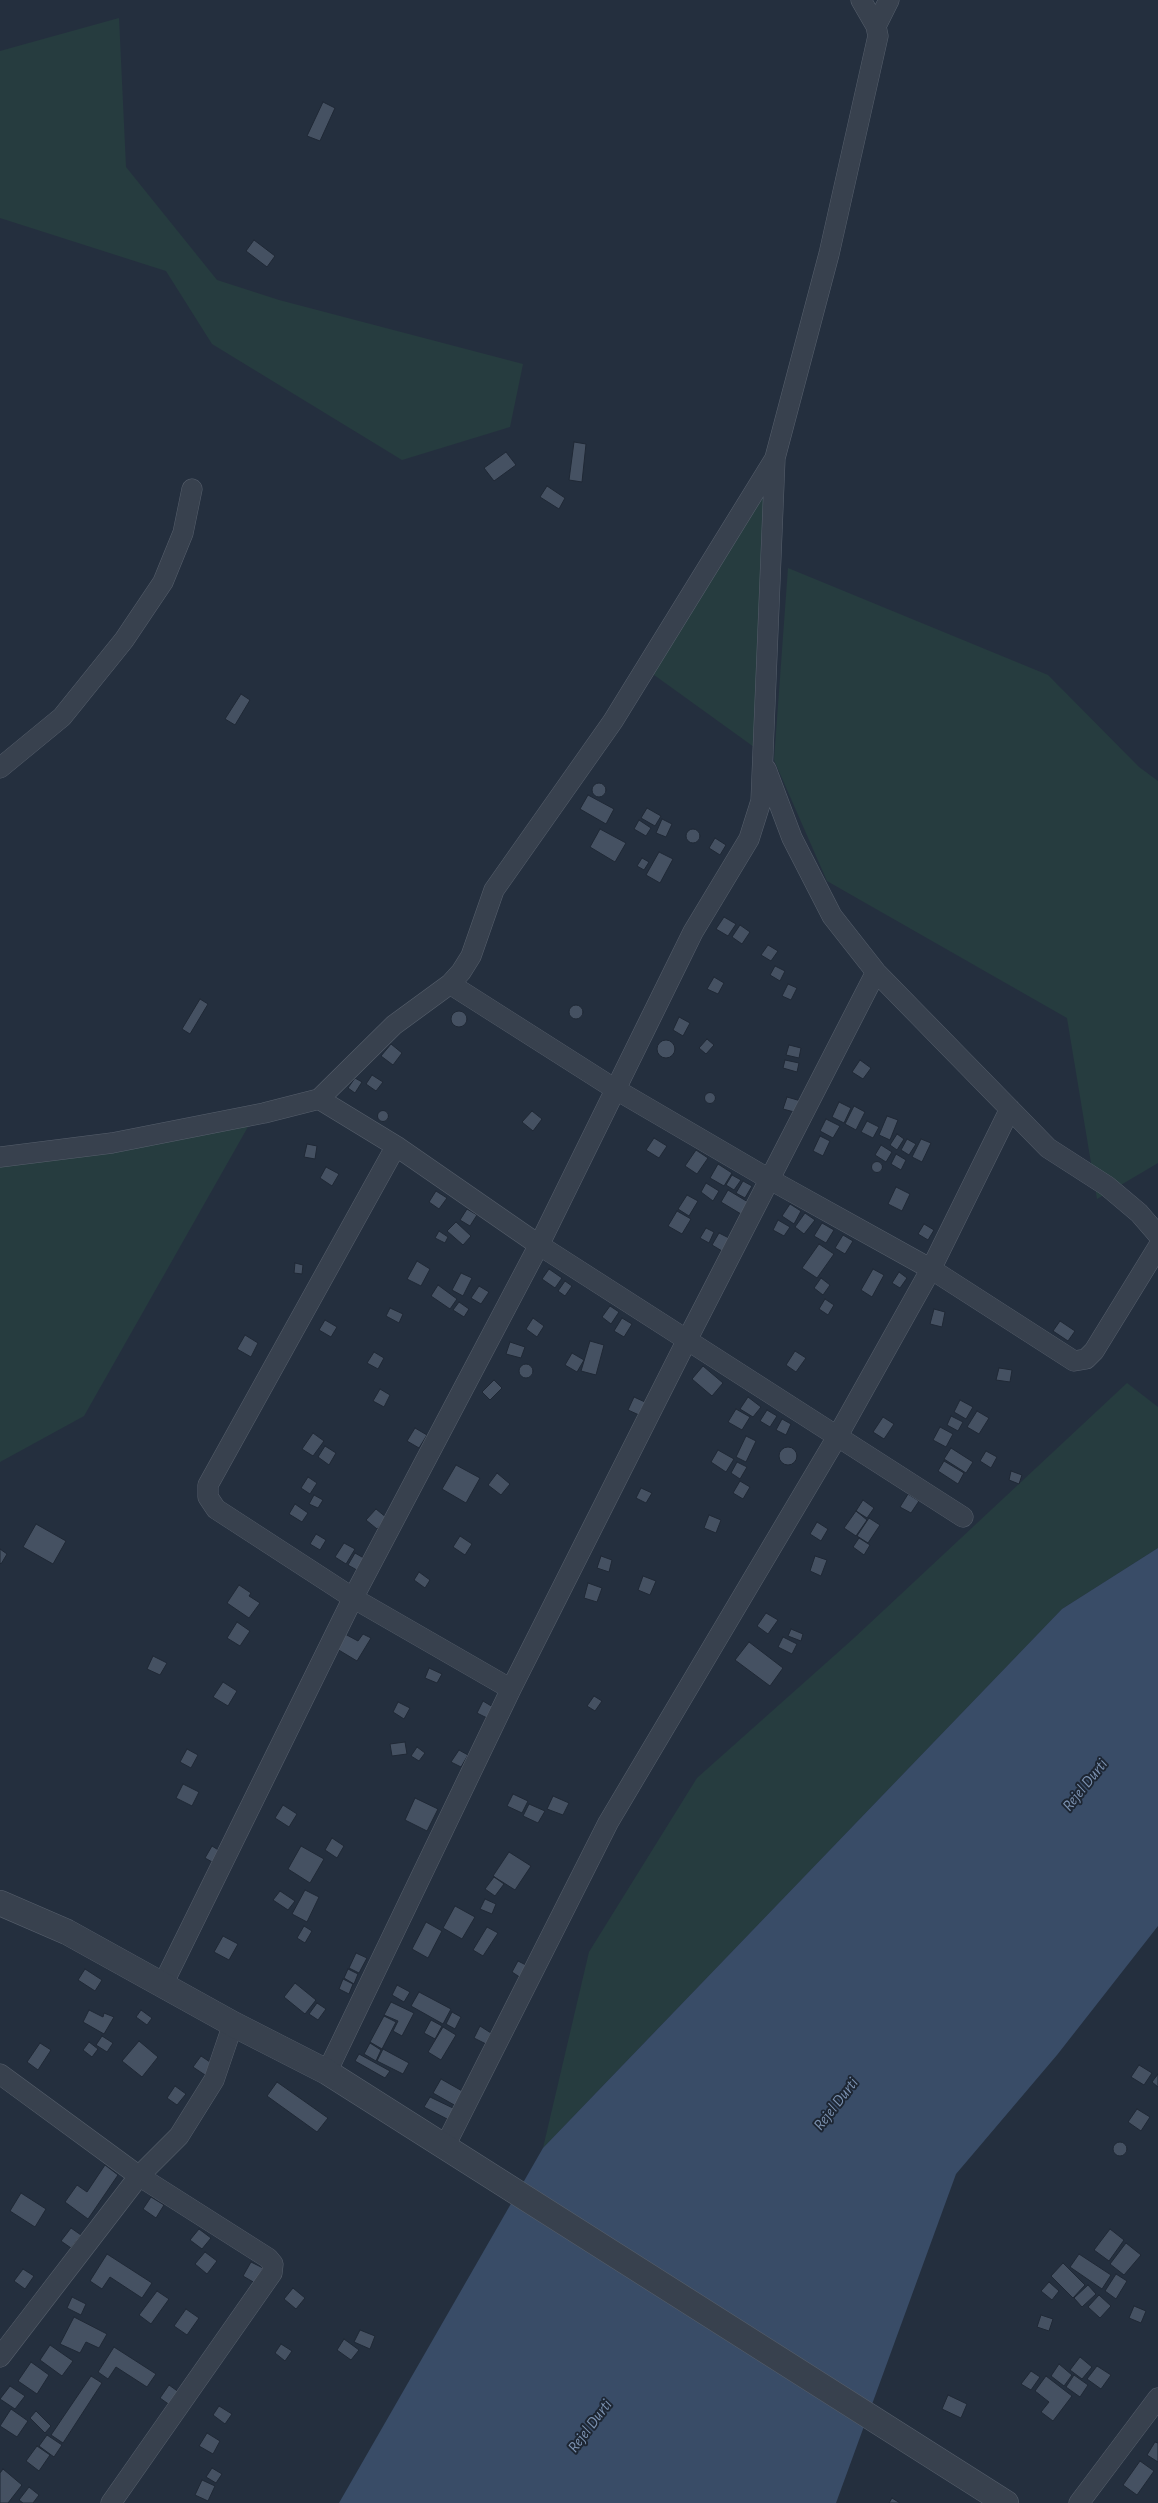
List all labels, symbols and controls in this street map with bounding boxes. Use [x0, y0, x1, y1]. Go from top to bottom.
water label: Rejel Durti [1058, 1755, 1112, 1815]
water label: Rejel Durti [810, 2074, 862, 2134]
water label: Rejel Durti [564, 2396, 616, 2456]

